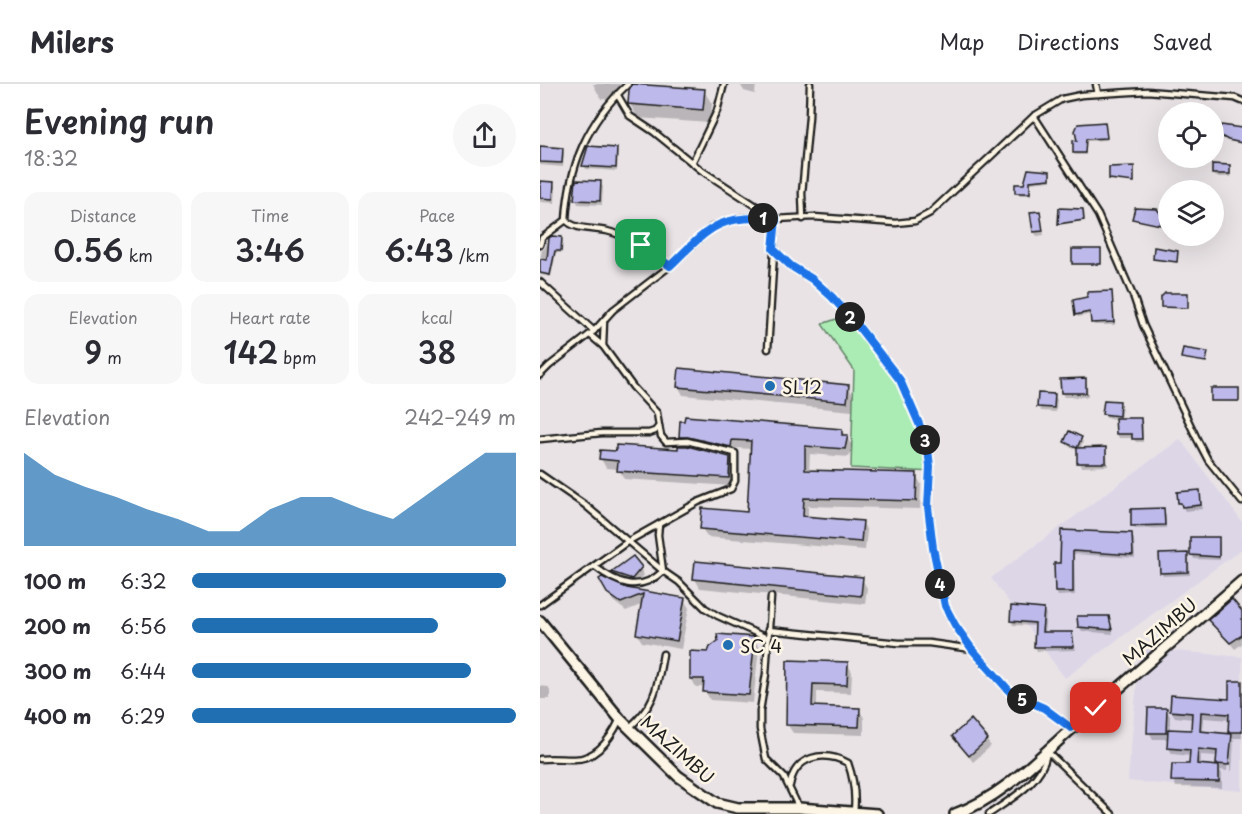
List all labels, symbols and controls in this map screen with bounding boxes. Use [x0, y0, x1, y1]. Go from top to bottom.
text: Milers [30, 20, 114, 63]
text: Map [939, 25, 984, 57]
text: Directions [1017, 25, 1119, 57]
text: Saved [1152, 25, 1212, 57]
text: Evening run [24, 95, 215, 145]
map controls [1158, 102, 1224, 246]
button: locate [1158, 102, 1224, 168]
button: share [453, 104, 516, 167]
text: 18:32 [24, 143, 78, 173]
button: layers [1158, 180, 1224, 246]
text: Distance [69, 203, 137, 227]
text: Time [251, 203, 289, 227]
text: Pace [419, 203, 455, 227]
pin: 1 [748, 203, 778, 233]
text: 1 [759, 206, 767, 230]
pin [615, 219, 666, 270]
text: 0.56 [53, 227, 123, 272]
text: 3:46 [235, 227, 305, 272]
text: 6:43 [384, 227, 454, 272]
icon: arrive [624, 228, 657, 261]
text: km [123, 243, 153, 267]
text: /km [454, 243, 490, 267]
pin: 2 [835, 302, 865, 332]
text: Elevation [68, 305, 138, 329]
text: Heart rate [230, 305, 310, 329]
text: kcal [421, 305, 453, 329]
text: 2 [844, 305, 856, 329]
text: 9 [84, 329, 102, 374]
text: 142 [224, 329, 278, 374]
text: 38 [418, 329, 456, 374]
text: m [102, 345, 122, 369]
text: bpm [278, 345, 316, 369]
place label: SL12 [782, 373, 822, 400]
marker: SL12 [763, 379, 777, 393]
text: Elevation [24, 402, 110, 432]
text: 242–249 m [404, 402, 516, 432]
pin: 3 [910, 425, 940, 455]
text: 3 [920, 428, 930, 452]
text: 100 m [24, 566, 86, 596]
text: 6:32 [120, 566, 167, 596]
pin: 4 [925, 569, 955, 599]
text: 4 [935, 572, 945, 596]
street label: MAZIMBU [1116, 591, 1202, 671]
text: 200 m [24, 611, 91, 641]
text: 6:56 [120, 611, 167, 641]
place label: SC 4 [740, 632, 782, 659]
marker: SC 4 [721, 638, 735, 652]
text: 300 m [24, 656, 92, 686]
text: 6:44 [120, 656, 166, 686]
pin [1070, 682, 1121, 733]
pin: 5 [1007, 684, 1037, 714]
text: 5 [1017, 687, 1027, 711]
icon: check [1079, 691, 1112, 724]
text: 400 m [24, 701, 92, 731]
text: 6:29 [120, 701, 165, 731]
street label: MAZIMBU [635, 708, 721, 790]

